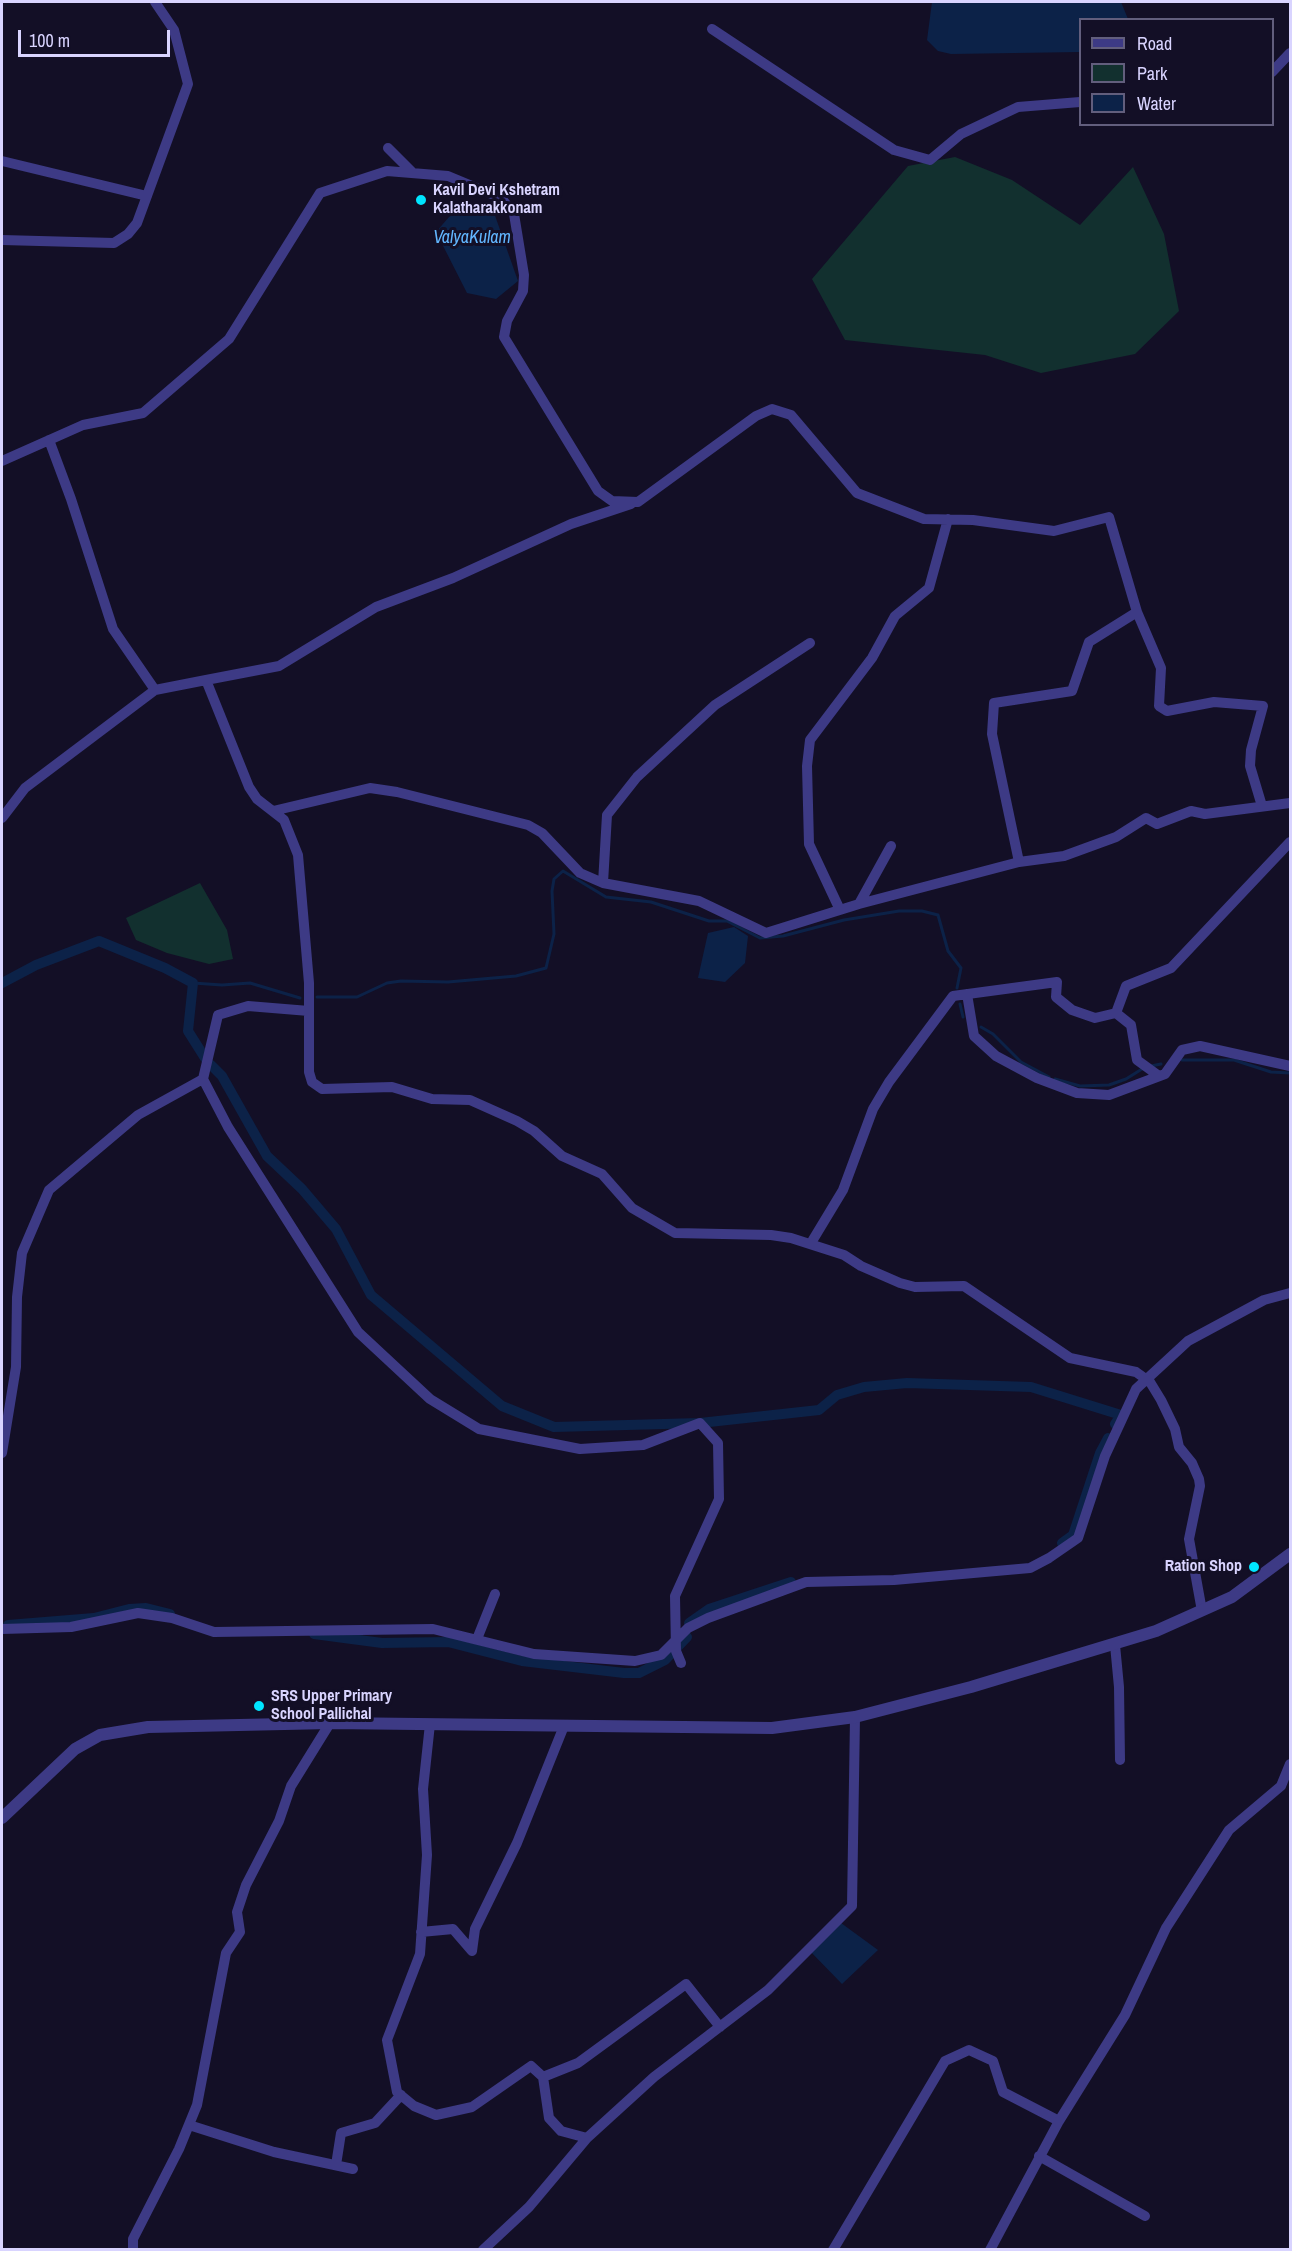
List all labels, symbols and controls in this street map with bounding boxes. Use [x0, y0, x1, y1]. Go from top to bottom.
scale bar [21, 18, 172, 56]
legend [1079, 18, 1274, 126]
text: 100 m [29, 28, 70, 53]
text: Road [1137, 31, 1172, 56]
text: Park [1137, 61, 1167, 86]
text: Water [1137, 91, 1176, 116]
place label: Kavil Devi Kshetram Kalatharakkonam [433, 181, 560, 219]
marker: Kavil Devi Kshetram Kalatharakkonam [414, 193, 428, 207]
water label: ValyaKulam [433, 227, 511, 249]
place label: Ration Shop [1165, 1557, 1242, 1577]
marker: Ration Shop [1247, 1560, 1261, 1574]
place label: SRS Upper Primary School Pallichal [271, 1687, 392, 1725]
marker: SRS Upper Primary School Pallichal [252, 1699, 266, 1713]

